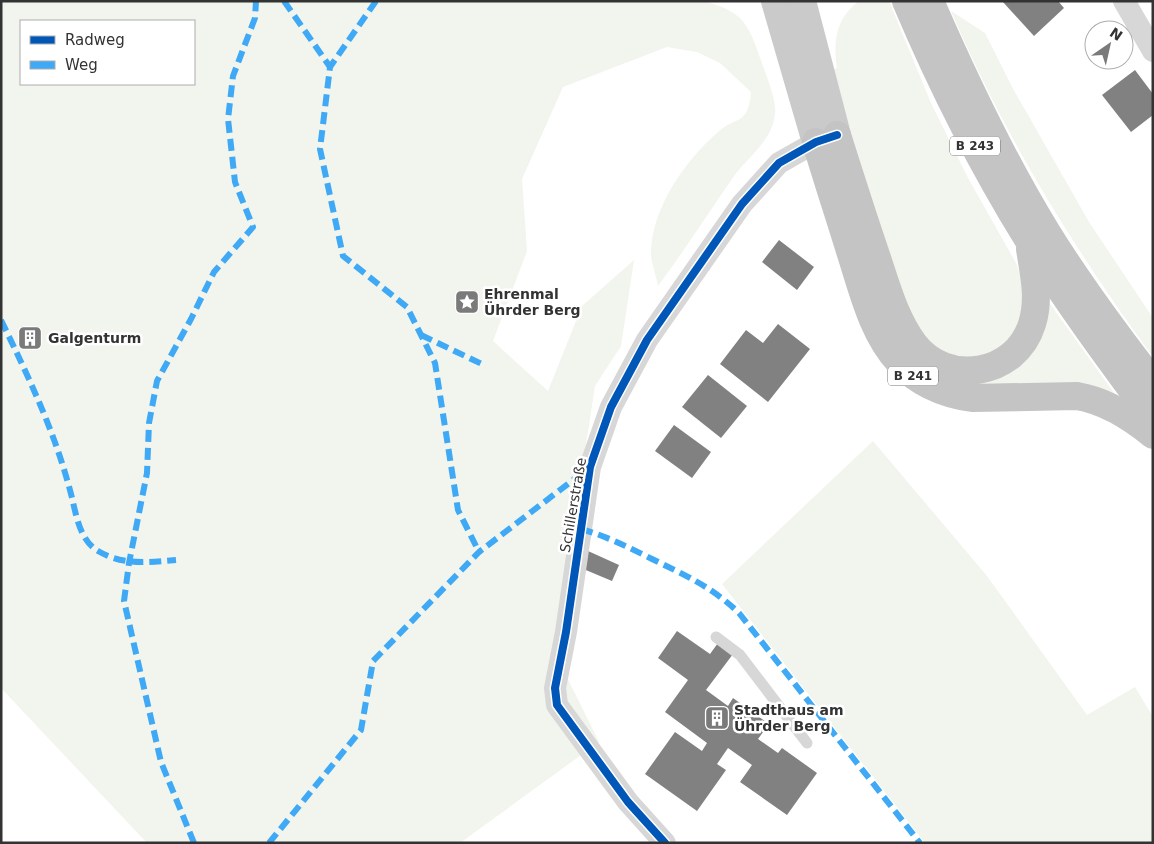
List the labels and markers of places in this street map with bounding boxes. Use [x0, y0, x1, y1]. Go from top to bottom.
place label: Ehrenmal Ührder Berg [484, 286, 581, 318]
place icon: Ehrenmal Ührder Berg [454, 289, 480, 315]
building icon: Galgenturm [17, 325, 43, 351]
place label: Galgenturm [48, 330, 141, 346]
place label: Stadthaus am Ührder Berg [734, 702, 844, 734]
building icon: Stadthaus am Ührder Berg [704, 705, 730, 731]

